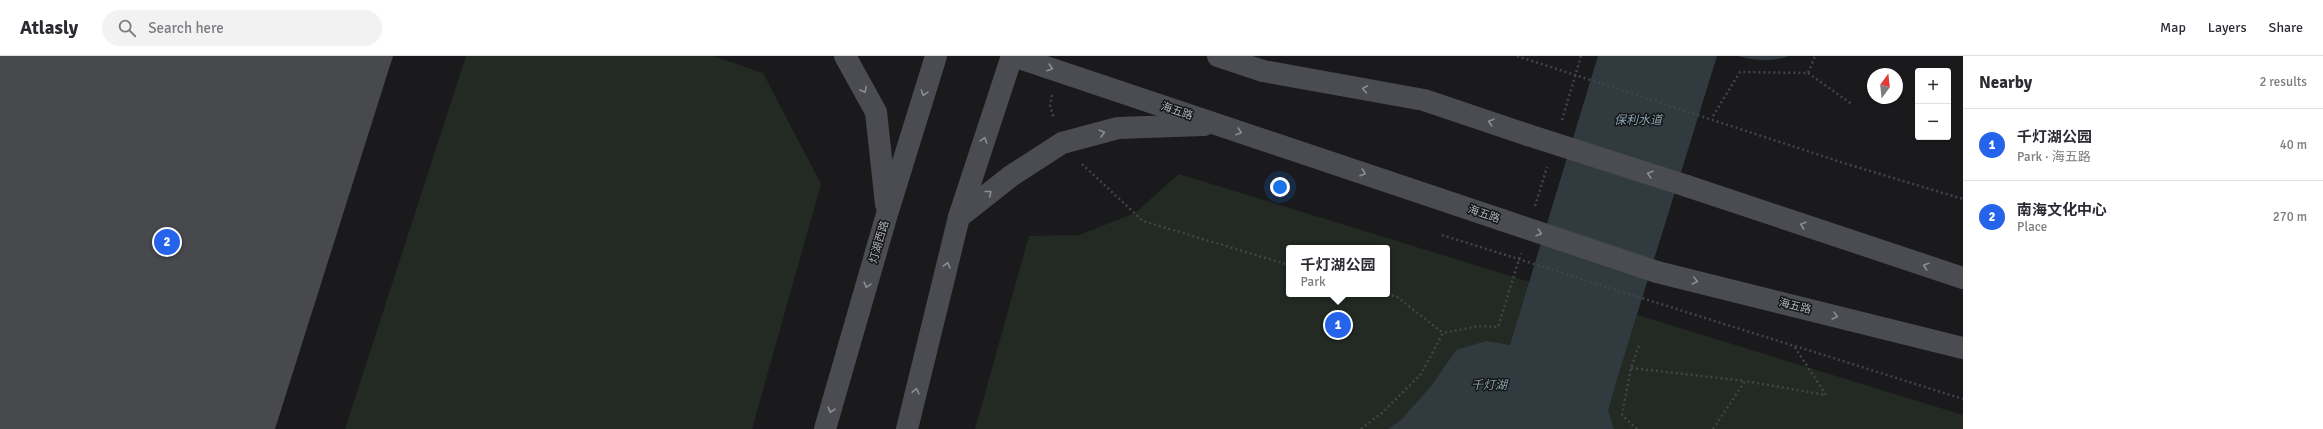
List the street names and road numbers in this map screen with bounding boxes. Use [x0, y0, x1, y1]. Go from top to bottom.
street label: 海五路 [1159, 99, 1195, 123]
street label: 海五路 [1466, 202, 1502, 226]
street label: 灯湖西路 [867, 219, 891, 265]
street label: 海五路 [1777, 296, 1813, 316]

